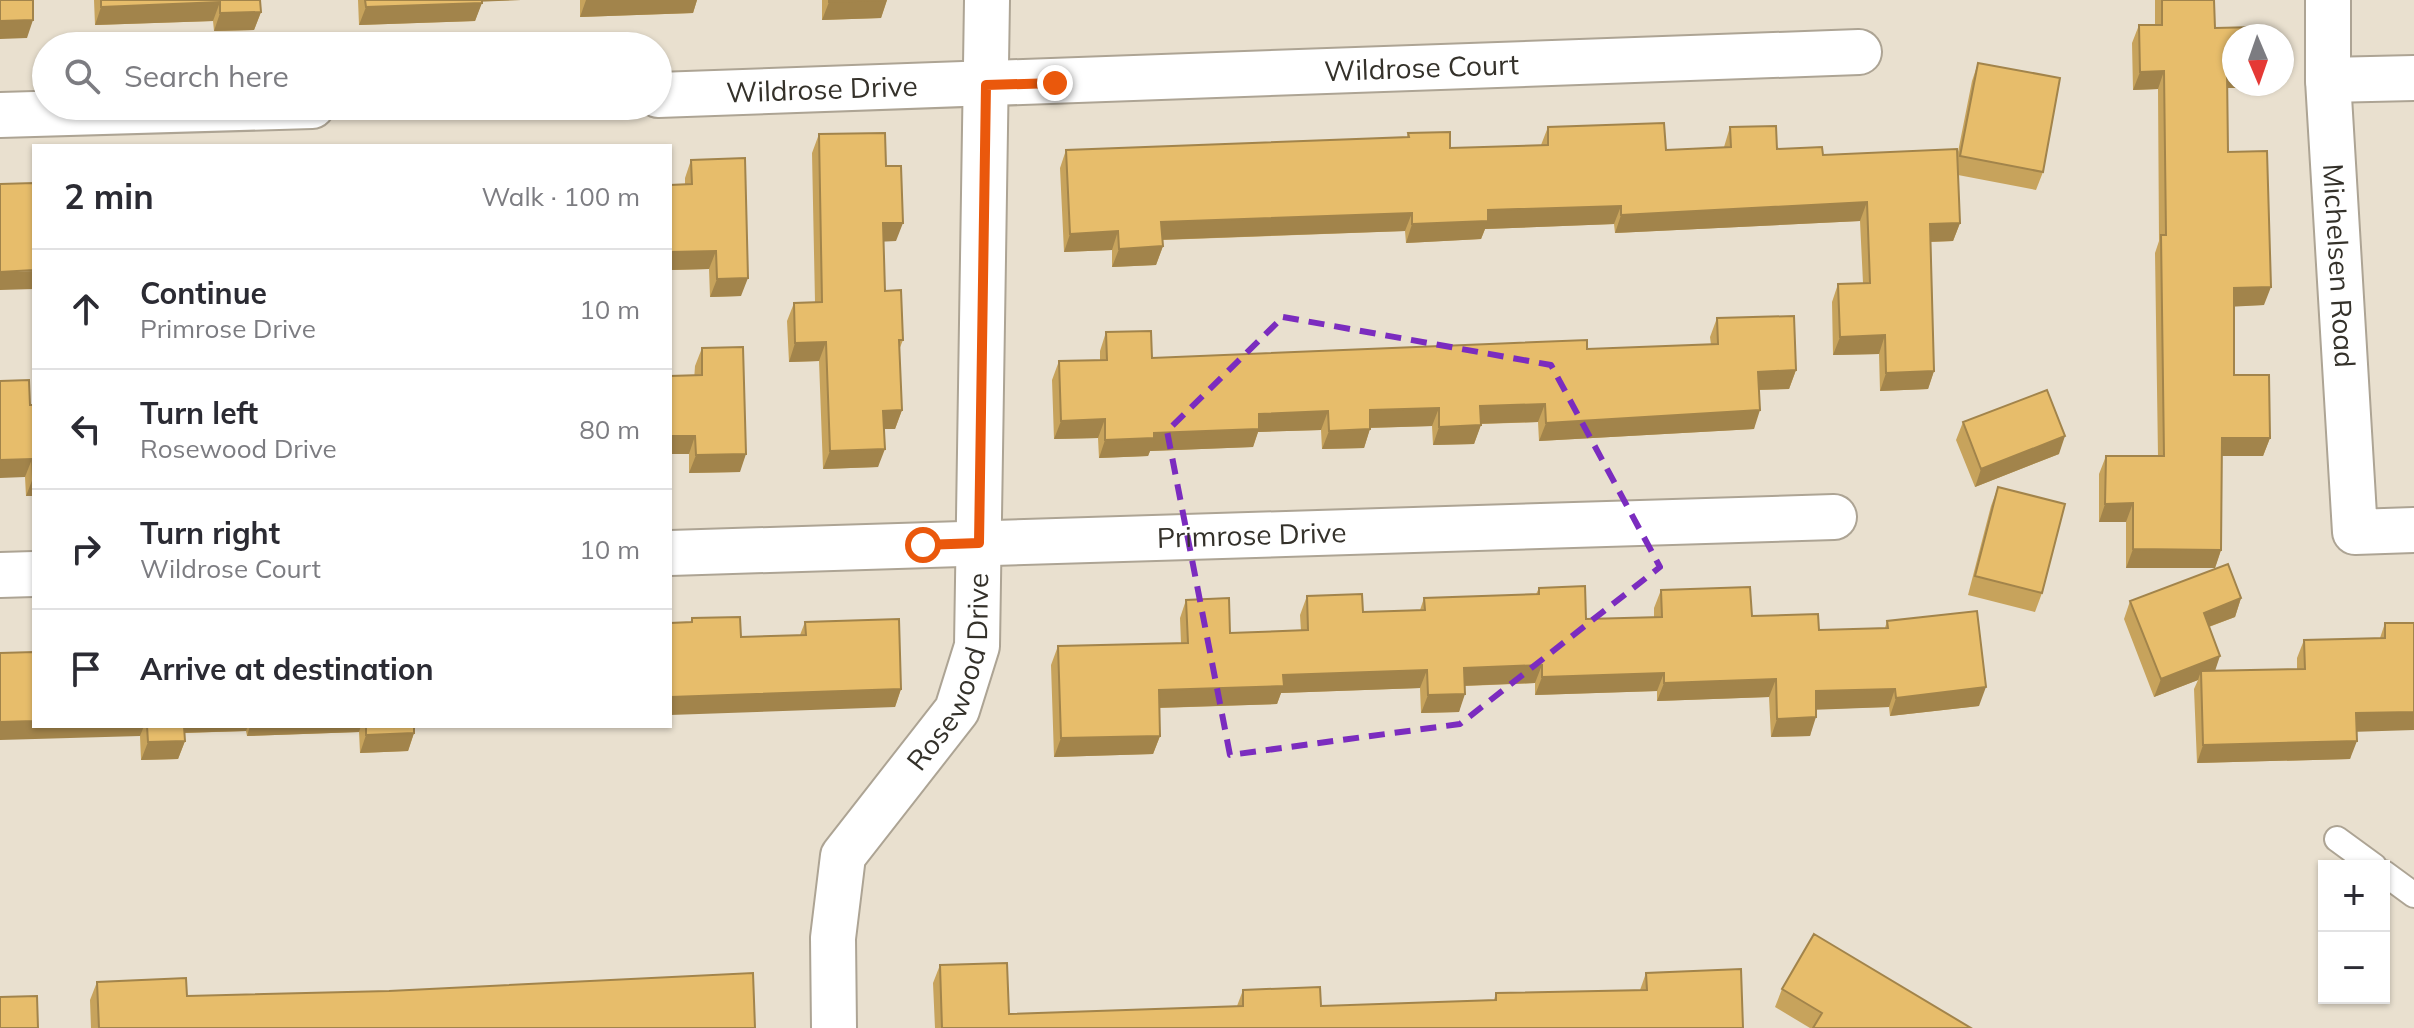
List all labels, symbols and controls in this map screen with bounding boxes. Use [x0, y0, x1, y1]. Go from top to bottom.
north arrow [2222, 24, 2294, 96]
search box [32, 32, 672, 120]
street label: Wildrose Court [1324, 46, 1520, 88]
icon: search [60, 54, 104, 98]
text: Search here [124, 57, 289, 95]
route end [1037, 65, 1073, 101]
street label: Wildrose Drive [726, 68, 918, 110]
street label: Michelsen Road [2316, 163, 2363, 369]
text: 2 min [64, 175, 154, 218]
text: Walk · 100 m [481, 180, 640, 213]
text: Continue [140, 274, 267, 312]
icon: ahead [64, 287, 108, 331]
text: 10 m [579, 293, 640, 326]
text: Primrose Drive [140, 312, 316, 345]
text: Turn left [140, 394, 258, 432]
icon: left [64, 407, 108, 451]
text: 80 m [579, 413, 640, 446]
text: Rosewood Drive [140, 432, 337, 465]
text: Turn right [140, 514, 280, 552]
street label: Primrose Drive [1156, 514, 1347, 555]
icon: right [64, 527, 108, 571]
route start [905, 527, 941, 563]
text: 10 m [579, 533, 640, 566]
text: Wildrose Court [140, 552, 321, 585]
street label: Rosewood Drive [899, 573, 995, 777]
icon: arrive [64, 647, 108, 691]
text: Arrive at destination [140, 650, 434, 688]
map controls [2318, 860, 2390, 1004]
button: + [2318, 860, 2390, 932]
button: − [2318, 932, 2390, 1004]

